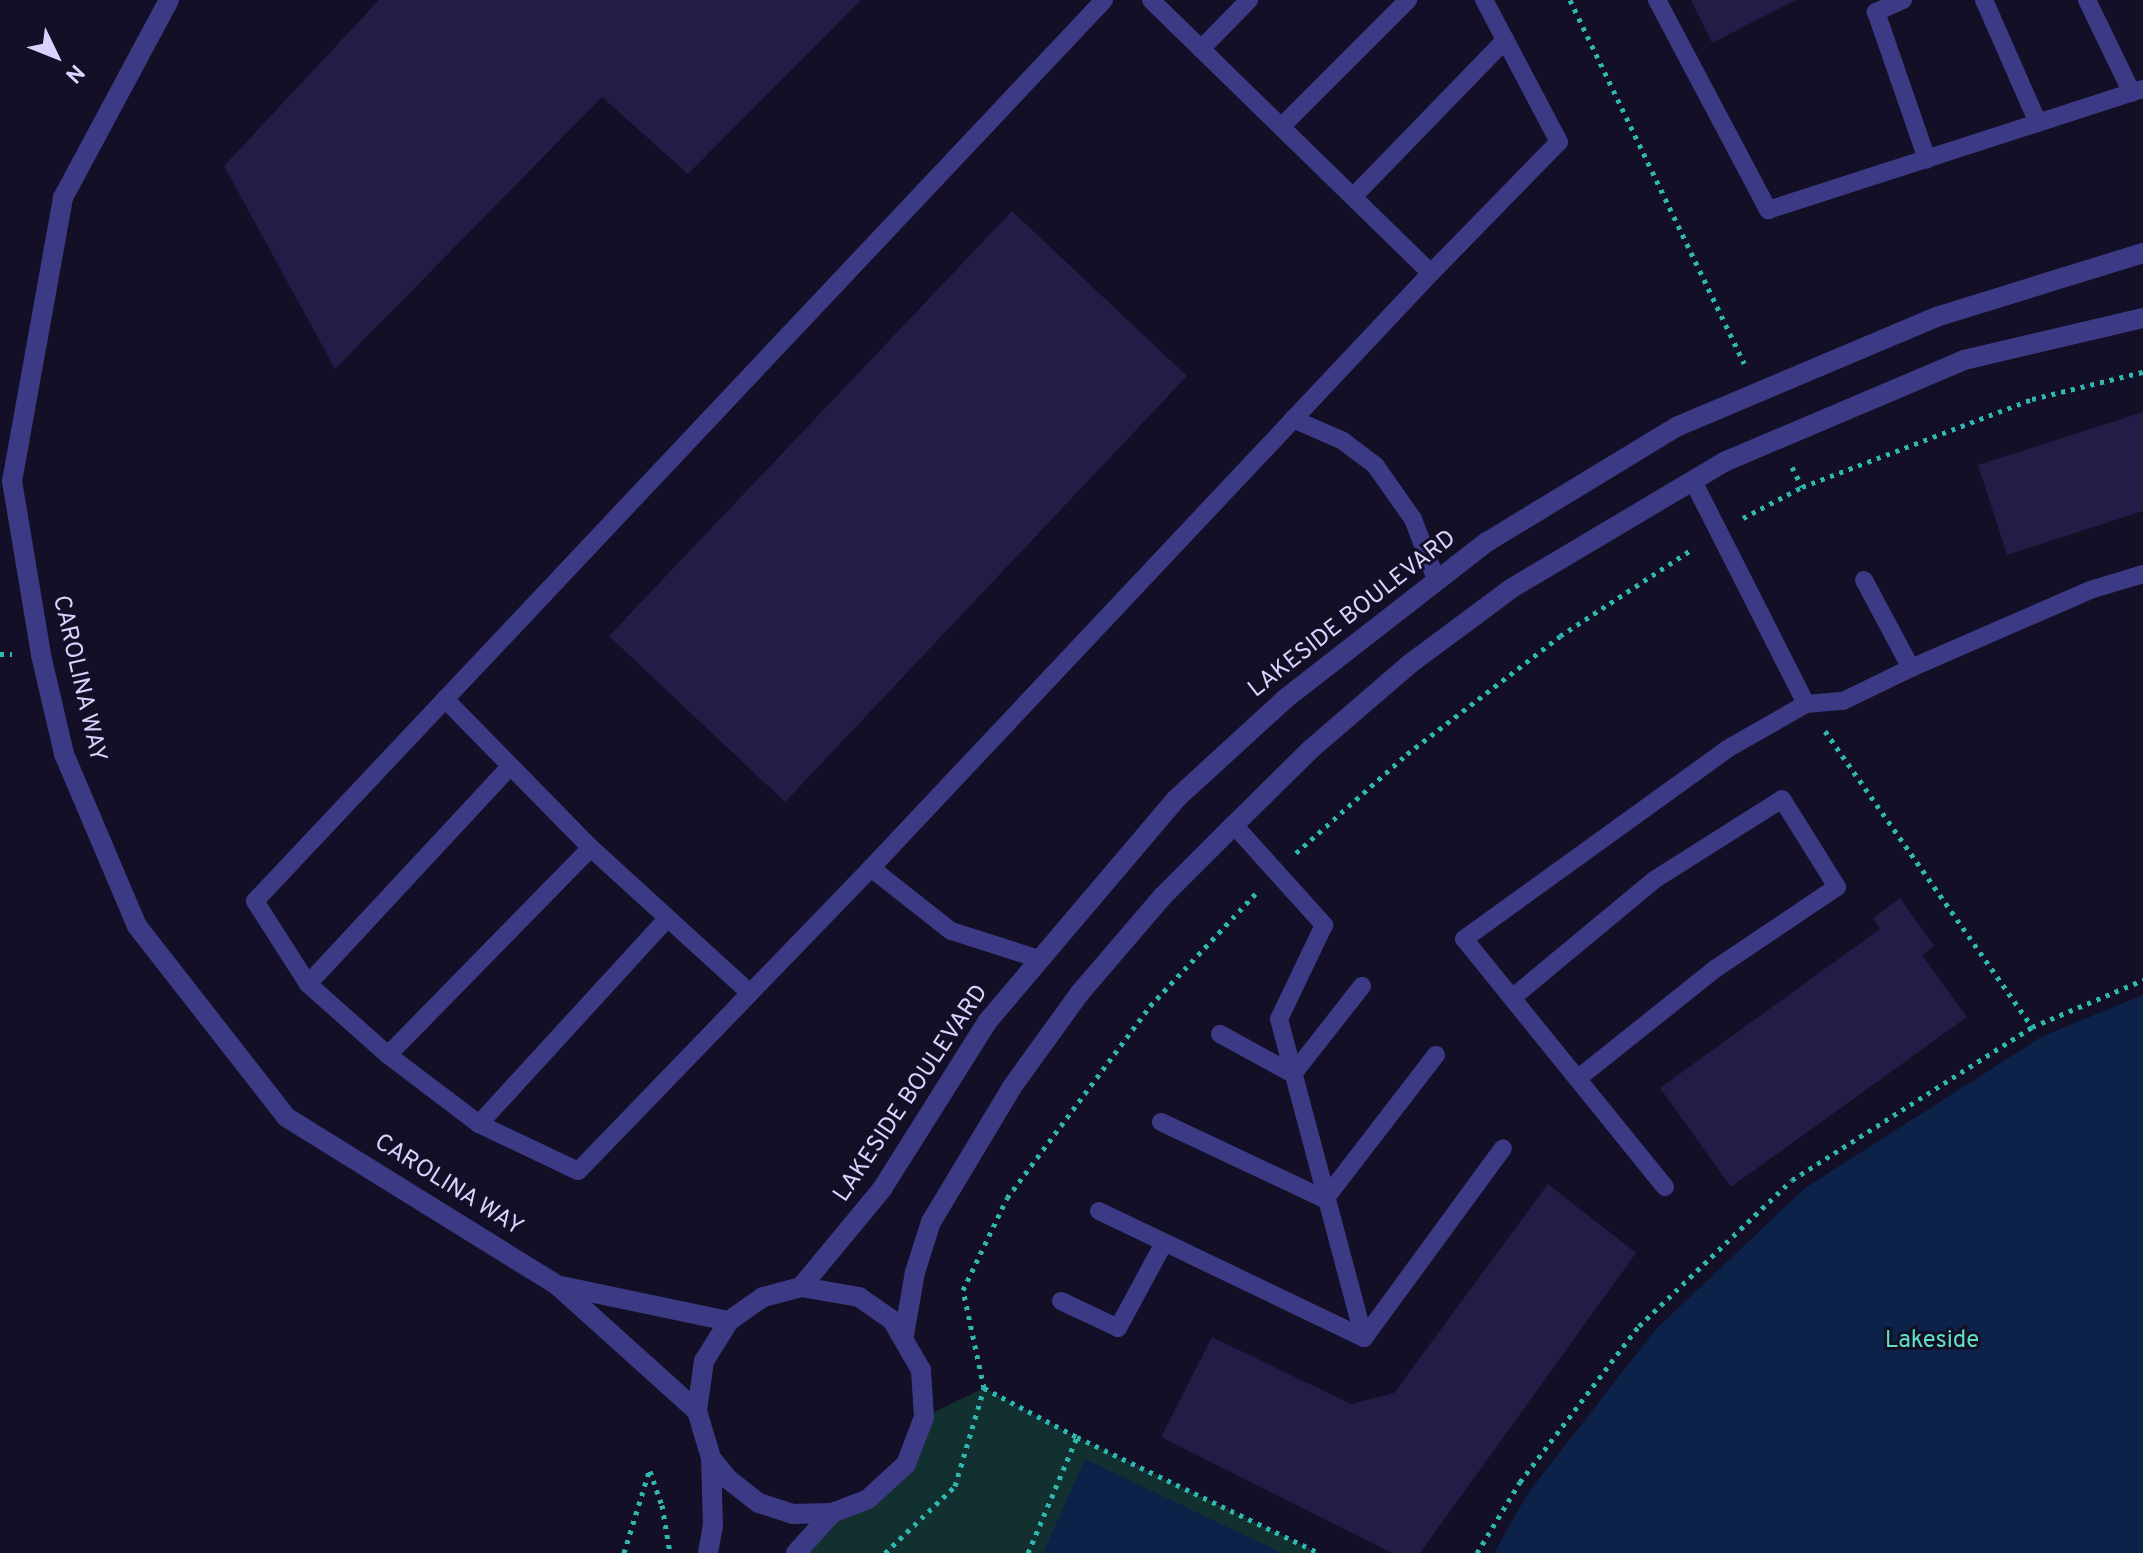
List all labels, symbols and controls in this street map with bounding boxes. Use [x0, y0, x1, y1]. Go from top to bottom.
north arrow [16, 16, 96, 96]
text: N [59, 58, 89, 88]
street label: LAKESIDE BOULEVARD [1243, 525, 1463, 705]
street label: CAROLINA WAY [45, 592, 111, 766]
street label: LAKESIDE BOULEVARD [829, 980, 995, 1208]
street label: CAROLINA WAY [368, 1128, 528, 1244]
park label: Lakeside [1885, 1328, 1979, 1356]

